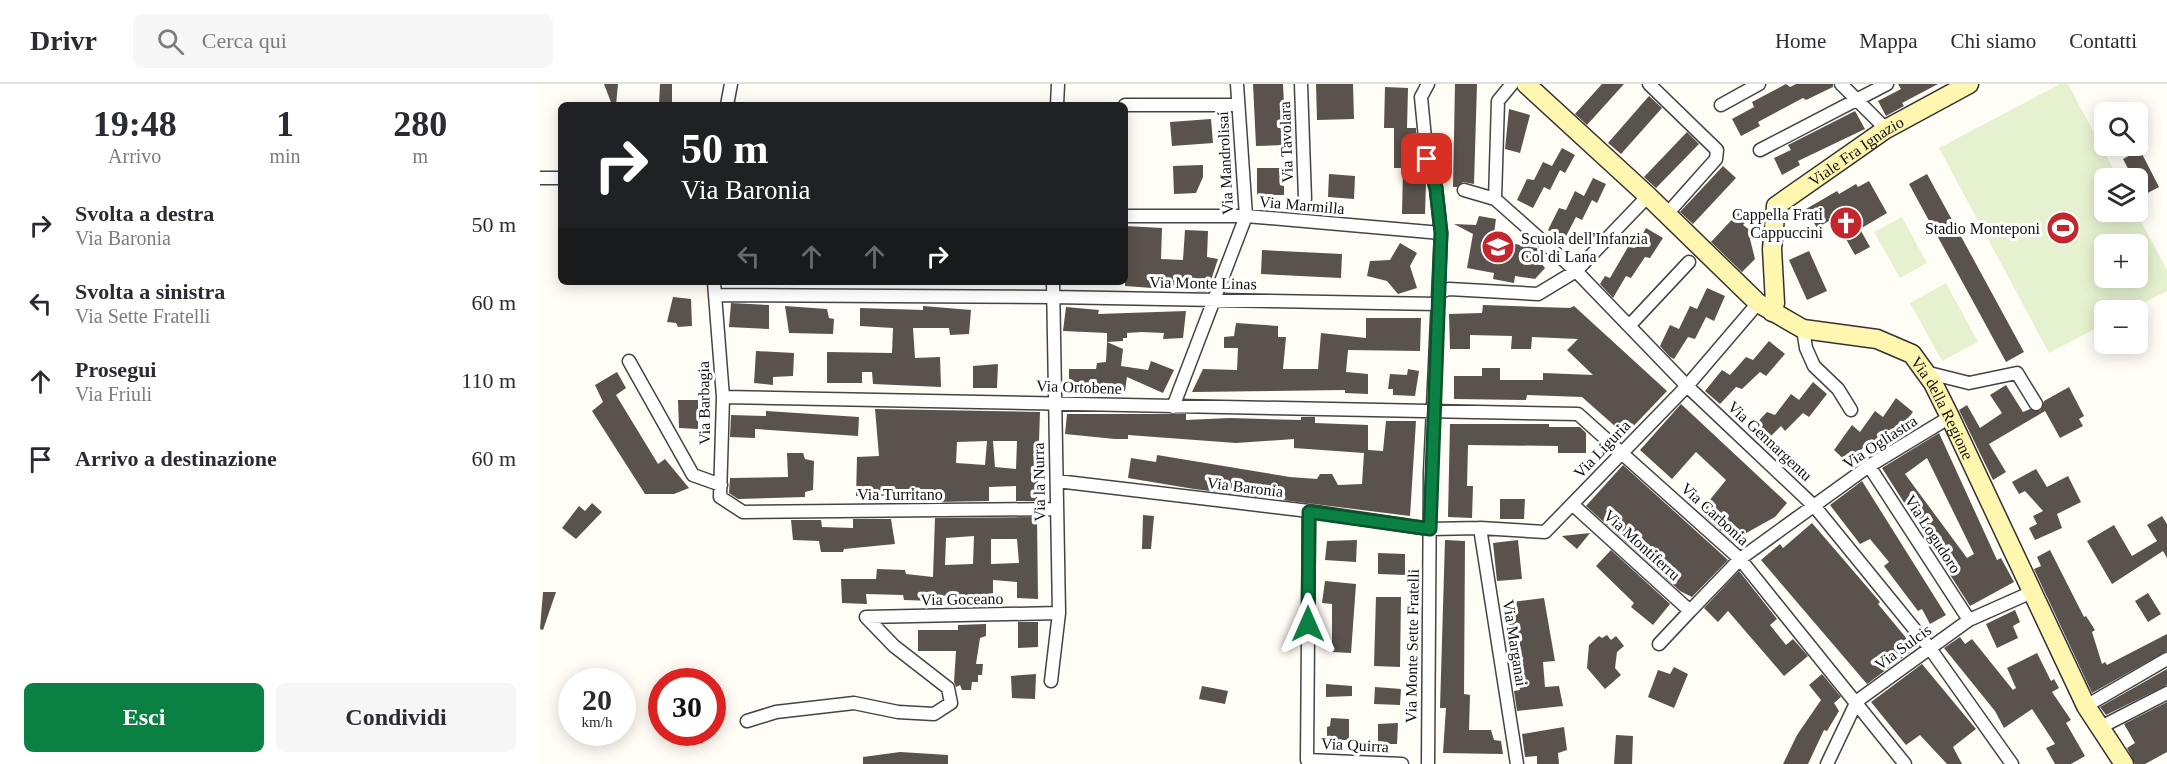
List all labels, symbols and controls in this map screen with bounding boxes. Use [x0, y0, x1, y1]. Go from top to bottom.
search box [133, 14, 553, 68]
text: Drivr [30, 25, 97, 56]
icon: search [154, 25, 187, 58]
text: Cerca qui [202, 28, 287, 53]
text: Home [1775, 29, 1826, 53]
text: Mappa [1859, 29, 1918, 53]
text: Chi siamo [1951, 29, 2036, 53]
text: Contatti [2069, 29, 2137, 53]
street label: Via Tavolara [1276, 101, 1296, 183]
map controls [2094, 102, 2148, 354]
button: search [2094, 102, 2148, 156]
text: 19:48 [93, 104, 177, 144]
text: 1 [276, 104, 294, 144]
text: 280 [393, 104, 447, 144]
street label: Via Mandrolisai [1214, 110, 1236, 215]
street label: Viale Fra Ignazio [1805, 113, 1906, 189]
icon: right [582, 126, 660, 204]
text: 50 m [681, 126, 769, 172]
pin [1401, 133, 1452, 184]
icon: arrive [1410, 142, 1443, 175]
text: Arrivo [108, 145, 161, 167]
text: min [269, 145, 301, 167]
text: m [413, 145, 428, 167]
button: layers [2094, 168, 2148, 222]
text: Via Baronia [681, 175, 811, 205]
street label: Via Marmilla [1259, 193, 1345, 217]
text: Svolta a destra [75, 201, 214, 226]
church icon: Cappella Frati Cappuccini [1828, 205, 1864, 241]
place label: Cappella Frati Cappuccini [1732, 206, 1824, 242]
icon: right [24, 209, 57, 242]
sports icon: Stadio Monteponi [2045, 210, 2081, 246]
text: 50 m [471, 212, 516, 237]
place label: Stadio Monteponi [1925, 220, 2041, 238]
text: Via Baronia [75, 227, 171, 249]
school or university icon: Scuola dell'Infanzia Col di Lana [1480, 229, 1516, 265]
place label: Scuola dell'Infanzia Col di Lana [1521, 230, 1648, 265]
button: + [2094, 234, 2148, 288]
icon: left [732, 240, 765, 273]
icon: ahead [795, 240, 828, 273]
icon: ahead [858, 240, 891, 273]
icon: right [921, 240, 954, 273]
street label: Via Monte Linas [1149, 274, 1257, 292]
text: Svolta a sinistra [75, 279, 225, 304]
icon: left [24, 287, 57, 320]
text: 60 m [471, 290, 516, 315]
button: − [2094, 300, 2148, 354]
text: Via Sette Fratelli [75, 305, 210, 327]
street label: Via della Regione [1908, 353, 1977, 462]
text: Prosegui [75, 357, 156, 382]
street label: Via Barbagia [695, 361, 714, 445]
icon: ahead [24, 365, 57, 398]
text: 110 m [461, 368, 516, 393]
street label: Via Ortobene [1036, 377, 1122, 397]
text: Via Friuli [75, 383, 152, 405]
street label: Via Gennargentu [1724, 398, 1815, 485]
street label: Via Ogliastra [1840, 412, 1921, 473]
street label: Via Liguria [1570, 417, 1634, 482]
street label: Via la Nurra [1030, 442, 1048, 522]
icon: arrive [24, 443, 57, 476]
text: Arrivo a destinazione [75, 446, 277, 471]
text: 60 m [471, 446, 516, 471]
street label: Via Baronia [1206, 474, 1284, 500]
street label: Via Carbonia [1678, 479, 1752, 549]
street label: Via Turritano [857, 486, 943, 503]
street label: Via Logudoro [1901, 492, 1964, 577]
street label: Via Montiferru [1601, 506, 1683, 584]
street label: Via Monte Sette Fratelli [1402, 568, 1422, 723]
street label: Via Goceano [920, 590, 1004, 608]
position arrow [1276, 592, 1340, 656]
street label: Via Marganai [1499, 599, 1530, 688]
street label: Via Sulcis [1872, 621, 1934, 673]
speed limit sign: 30 [648, 668, 726, 746]
button: Esci [24, 683, 264, 752]
button: Condividi [276, 683, 516, 752]
text: 20 [582, 683, 612, 716]
text: km/h [582, 714, 612, 730]
street label: Via Quirra [1321, 735, 1389, 755]

